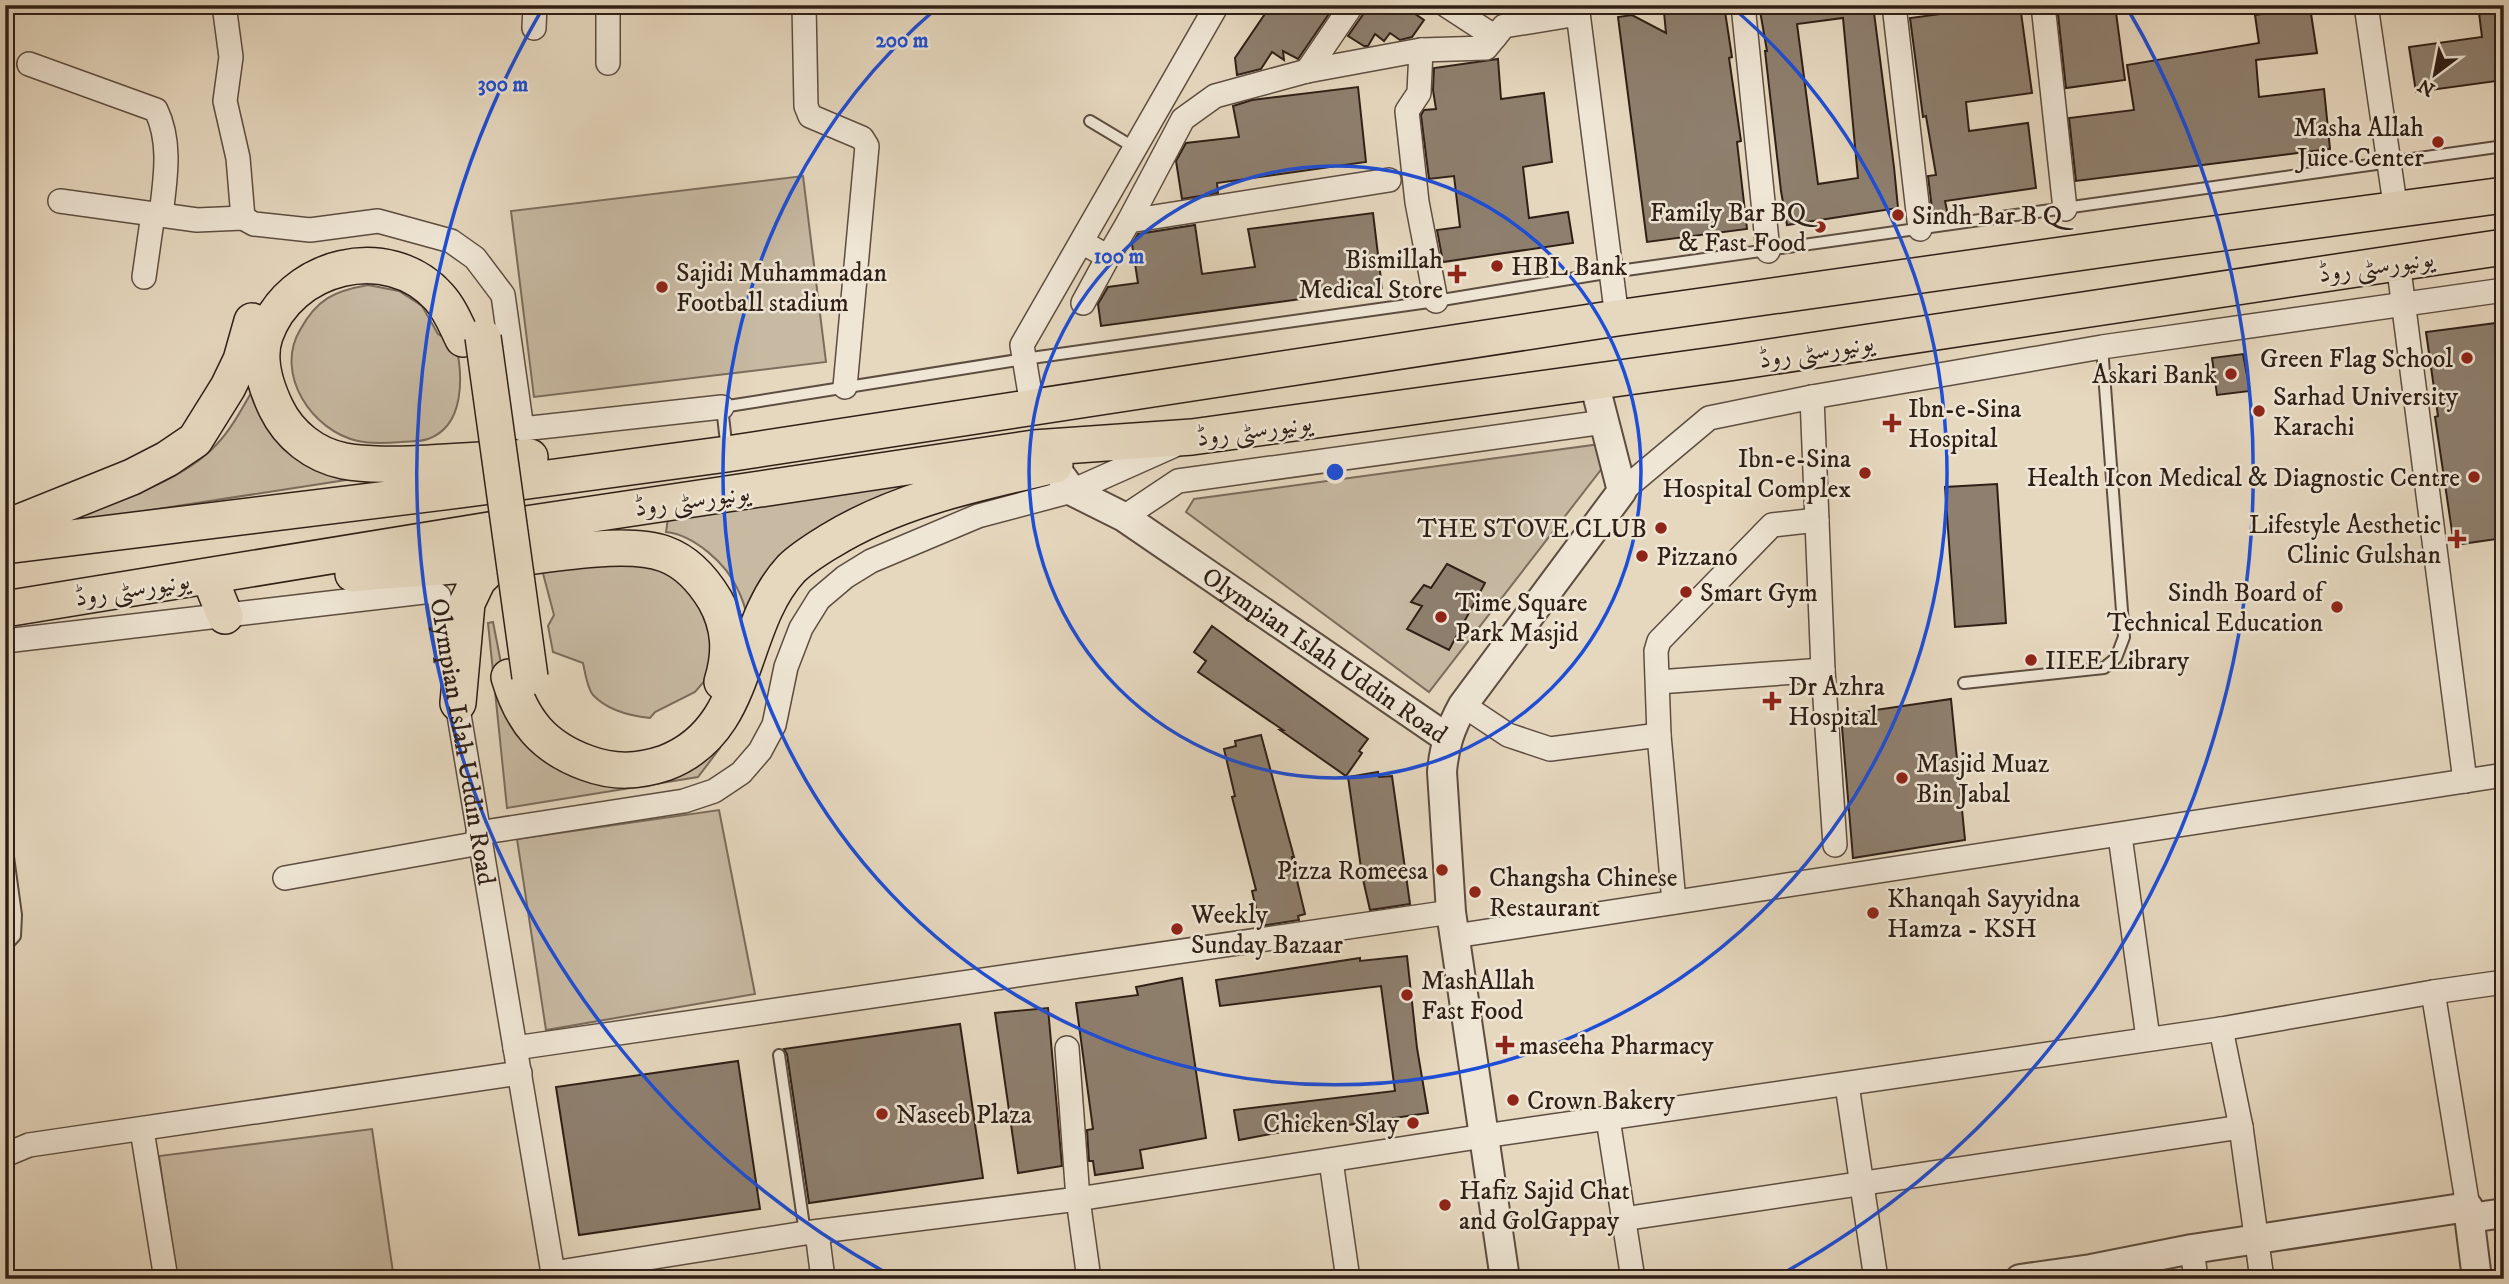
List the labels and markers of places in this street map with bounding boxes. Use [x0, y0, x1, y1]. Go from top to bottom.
place label: Masha Allah Juice Center [2293, 112, 2424, 175]
marker: Masha Allah Juice Center [2430, 134, 2446, 150]
place label: Family Bar BQ & Fast Food [1650, 197, 1818, 260]
place label: Sindh Bar B Q [1912, 200, 2074, 233]
marker: Sindh Bar B Q [1890, 207, 1906, 223]
marker: Family Bar BQ & Fast Food [1812, 219, 1828, 235]
place label: Bismillah Medical Store [1299, 244, 1443, 307]
place label: HBL Bank [1511, 251, 1628, 284]
place label: Sajidi Muhammadan Football stadium [676, 257, 888, 320]
marker: HBL Bank [1489, 258, 1505, 274]
marker: Bismillah Medical Store [1449, 266, 1465, 282]
marker: Sajidi Muhammadan Football stadium [654, 279, 670, 295]
place label: Green Flag School [2260, 343, 2453, 376]
marker: Green Flag School [2459, 350, 2475, 366]
place label: Askari Bank [2092, 359, 2217, 392]
marker: Askari Bank [2223, 366, 2239, 382]
place label: Sarhad University Karachi [2273, 381, 2459, 444]
place label: Ibn-e-Sina Hospital [1908, 393, 2021, 456]
marker: Sarhad University Karachi [2251, 403, 2267, 419]
marker: Ibn-e-Sina Hospital [1882, 413, 1902, 433]
place label: Ibn-e-Sina Hospital Complex [1662, 443, 1851, 506]
centre of rings [1323, 460, 1347, 484]
place label: Health Icon Medical & Diagnostic Centre [2026, 462, 2460, 495]
marker: Ibn-e-Sina Hospital Complex [1857, 465, 1873, 481]
marker: Health Icon Medical & Diagnostic Centre [2466, 469, 2482, 485]
place label: Lifestyle Aesthetic Clinic Gulshan [2249, 509, 2441, 572]
place label: THE STOVE CLUB [1417, 513, 1647, 546]
marker: THE STOVE CLUB [1653, 520, 1669, 536]
marker: Lifestyle Aesthetic Clinic Gulshan [2447, 529, 2467, 549]
place label: Pizzano [1656, 541, 1738, 574]
marker: Pizzano [1634, 548, 1650, 564]
place label: Smart Gym [1700, 577, 1818, 610]
place label: Sindh Board of Technical Education [2107, 577, 2327, 640]
marker: Smart Gym [1678, 584, 1694, 600]
place label: Time Square Park Masjid [1455, 587, 1588, 650]
marker: Sindh Board of Technical Education [2329, 599, 2345, 615]
marker: Time Square Park Masjid [1433, 609, 1449, 625]
place label: IIEE Library [2045, 645, 2190, 678]
marker: IIEE Library [2023, 652, 2039, 668]
place label: Dr Azhra Hospital [1788, 671, 1885, 734]
marker: Dr Azhra Hospital [1762, 691, 1782, 711]
place label: Masjid Muaz Bin Jabal [1916, 748, 2049, 811]
marker: Masjid Muaz Bin Jabal [1894, 770, 1910, 786]
place label: Pizza Romeesa [1277, 855, 1428, 888]
marker: Pizza Romeesa [1434, 862, 1450, 878]
place label: Changsha Chinese Restaurant [1489, 862, 1678, 925]
place label: Khanqah Sayyidna Hamza - KSH [1887, 883, 2080, 946]
marker: Changsha Chinese Restaurant [1467, 884, 1483, 900]
place label: Weekly Sunday Bazaar [1190, 899, 1343, 962]
marker: Khanqah Sayyidna Hamza - KSH [1865, 905, 1881, 921]
marker: Weekly Sunday Bazaar [1169, 921, 1185, 937]
place label: MashAllah Fast Food [1421, 965, 1535, 1028]
marker: MashAllah Fast Food [1399, 987, 1415, 1003]
place label: maseeha Pharmacy [1519, 1030, 1714, 1063]
marker: maseeha Pharmacy [1497, 1037, 1513, 1053]
place label: Crown Bakery [1527, 1085, 1676, 1118]
marker: Crown Bakery [1505, 1092, 1521, 1108]
place label: Naseeb Plaza [896, 1099, 1032, 1132]
marker: Naseeb Plaza [874, 1106, 890, 1122]
place label: Chicken Slay [1263, 1108, 1400, 1141]
marker: Chicken Slay [1405, 1115, 1421, 1131]
place label: Hafiz Sajid Chat and GolGappay [1459, 1175, 1630, 1238]
marker: Hafiz Sajid Chat and GolGappay [1437, 1197, 1453, 1213]

